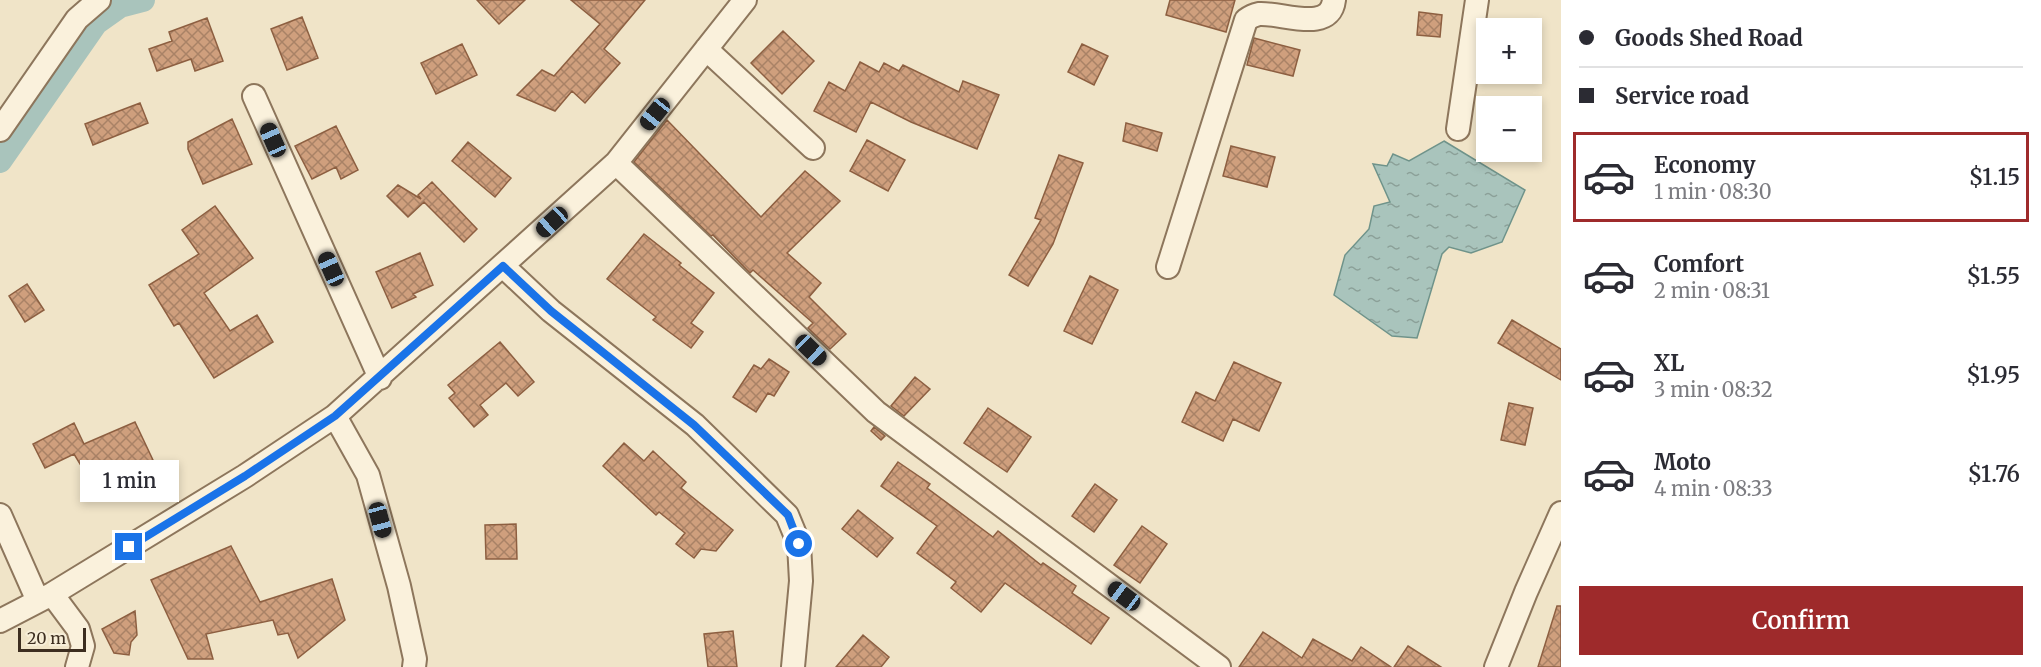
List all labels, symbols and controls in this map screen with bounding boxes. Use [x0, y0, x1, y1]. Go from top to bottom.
map controls [1476, 18, 1542, 162]
button: + [1476, 18, 1542, 84]
text: Goods Shed Road [1615, 24, 1803, 52]
text: Service road [1615, 82, 1749, 110]
car [637, 94, 673, 134]
button: − [1476, 96, 1542, 162]
car [257, 120, 289, 160]
icon: car [1582, 150, 1636, 204]
text: Economy [1654, 151, 1755, 179]
text: $1.15 [1969, 163, 2020, 191]
text: 1 min · 08:30 [1654, 179, 1772, 204]
car [533, 203, 571, 241]
car [315, 249, 347, 289]
icon: car [1582, 249, 1636, 303]
text: Comfort [1654, 250, 1744, 278]
text: $1.55 [1966, 262, 2020, 290]
text: 2 min · 08:31 [1654, 278, 1770, 303]
car [792, 331, 830, 369]
icon: car [1582, 348, 1636, 402]
text: XL [1654, 349, 1684, 377]
text: $1.95 [1966, 361, 2020, 389]
text: 3 min · 08:32 [1654, 377, 1773, 402]
icon: car [1582, 447, 1636, 501]
text: Moto [1654, 448, 1711, 476]
callout: 1 min [80, 460, 178, 502]
text: $1.76 [1967, 460, 2020, 488]
text: 1 min [103, 468, 156, 493]
text: 4 min · 08:33 [1654, 476, 1773, 501]
car [367, 500, 393, 540]
route start [785, 530, 812, 557]
route end [115, 533, 142, 560]
car [1104, 578, 1144, 614]
button: Confirm [1579, 586, 2023, 655]
scale bar [18, 625, 86, 652]
text: 20 m [27, 628, 66, 648]

